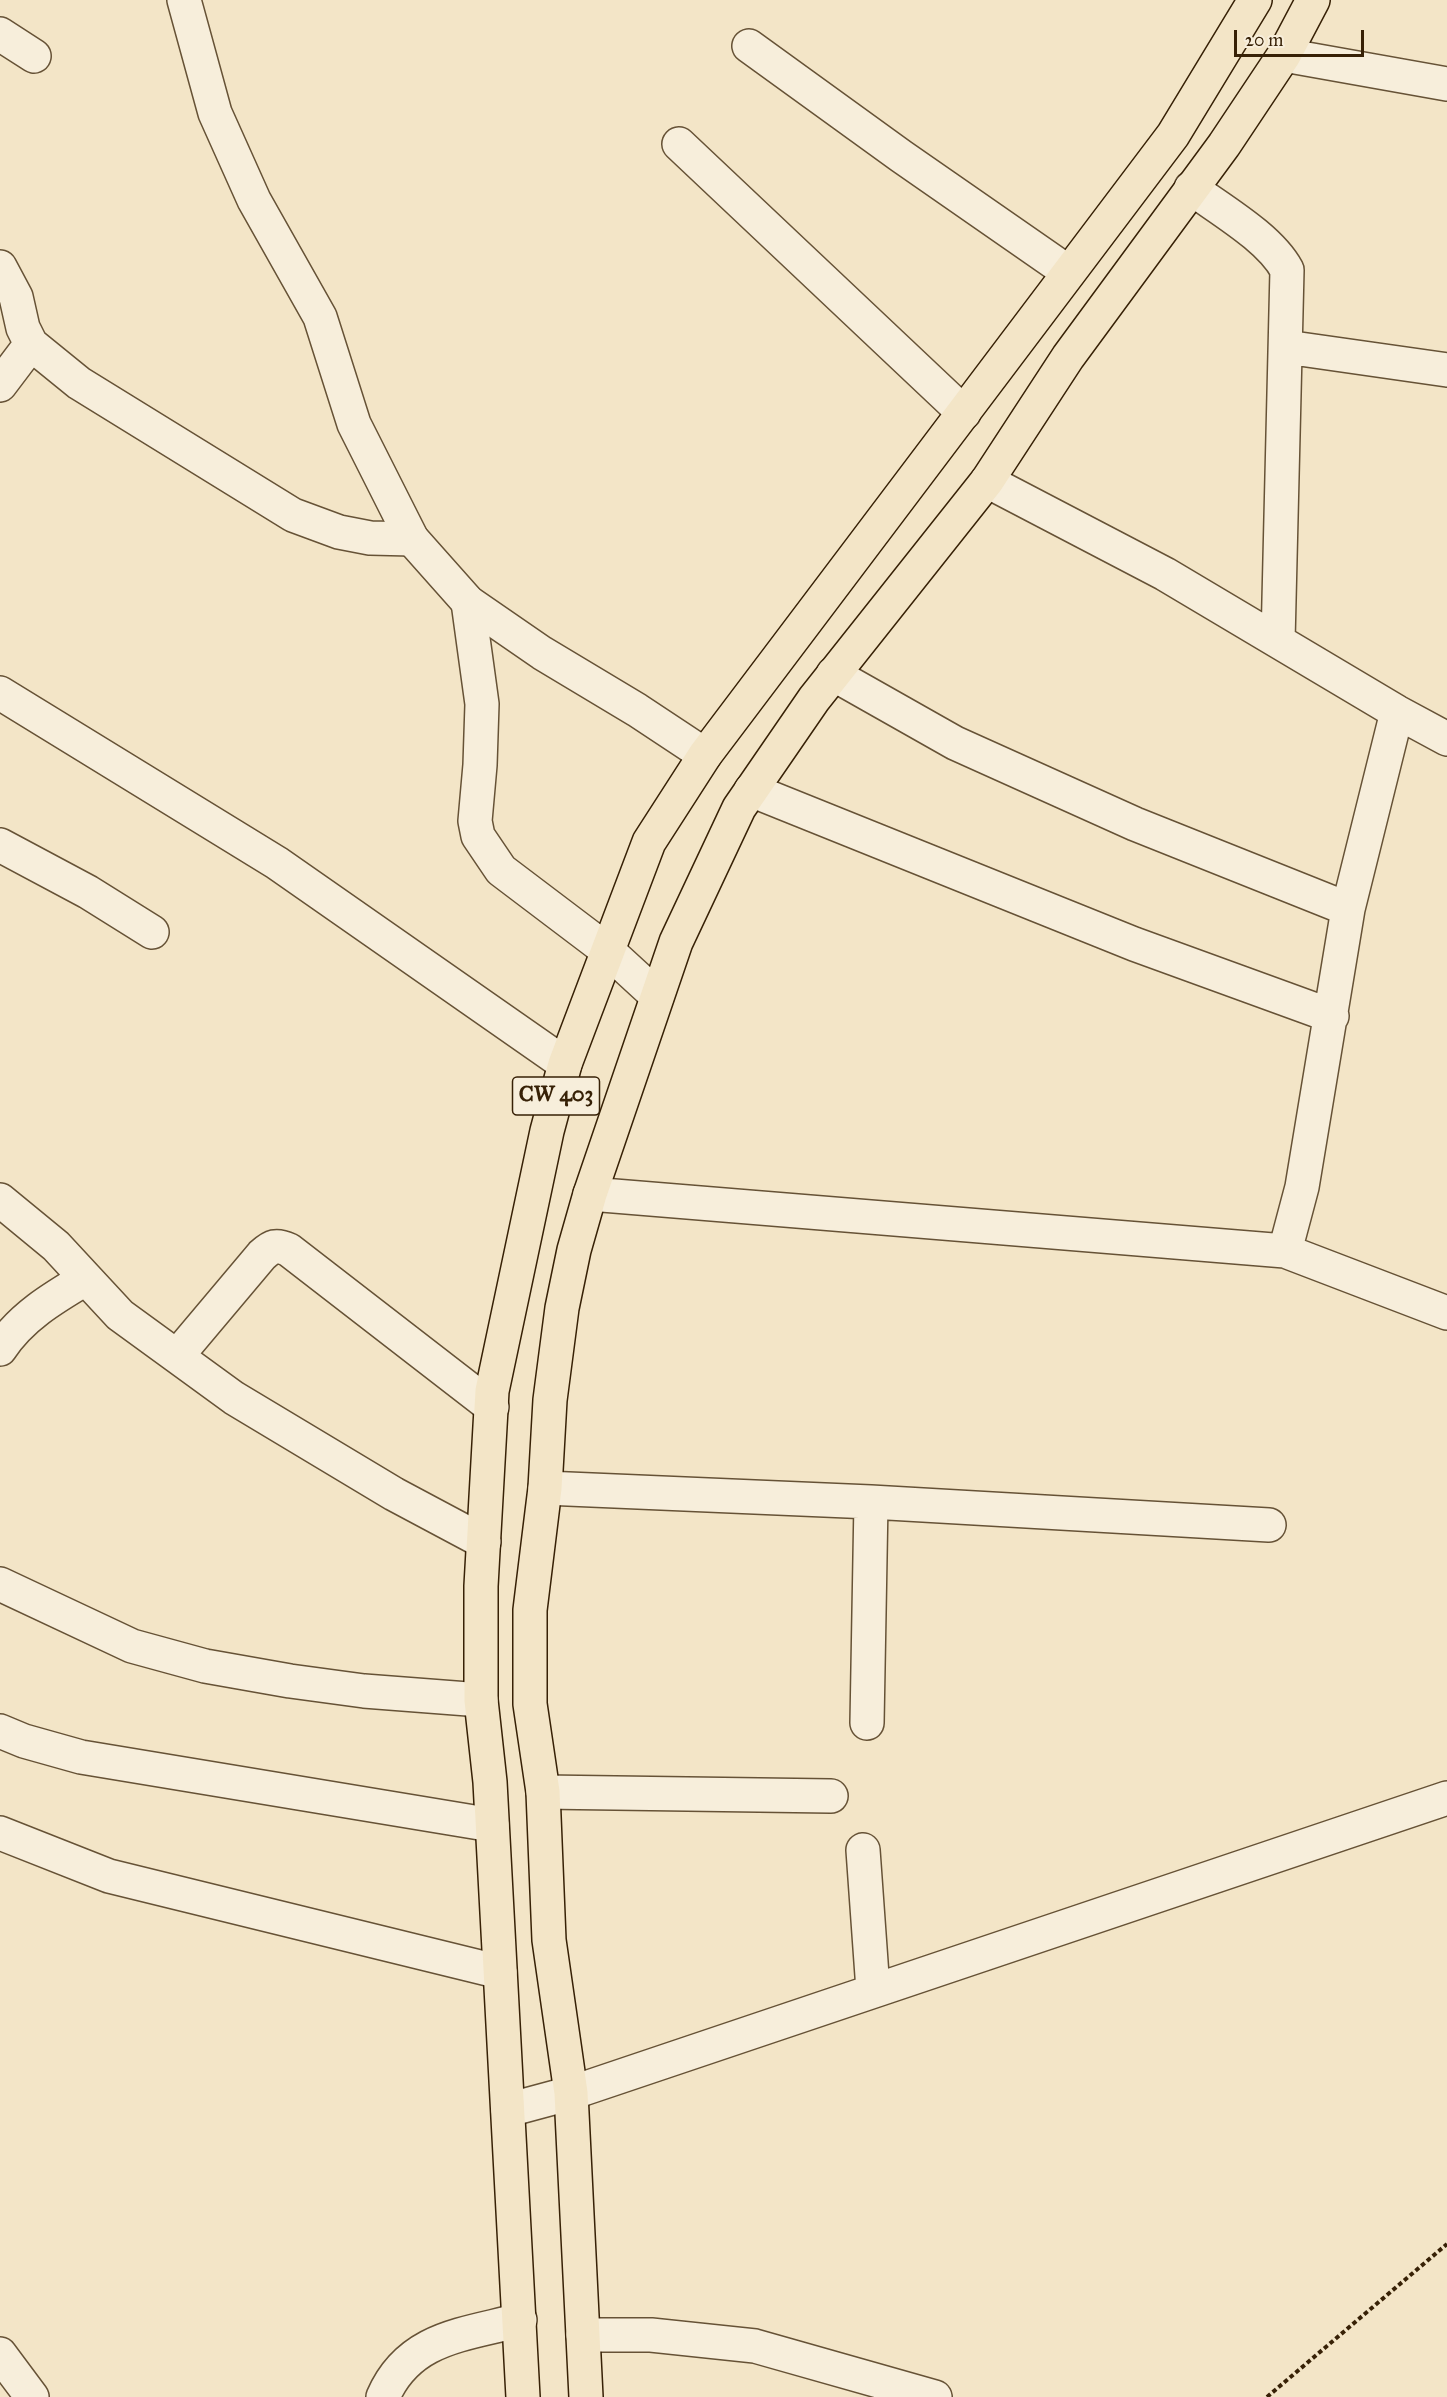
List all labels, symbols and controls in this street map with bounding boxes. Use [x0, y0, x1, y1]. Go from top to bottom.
scale bar [1237, 18, 1368, 56]
text: 20 m [1245, 29, 1283, 51]
road number: CW 403 [512, 1077, 600, 1115]

